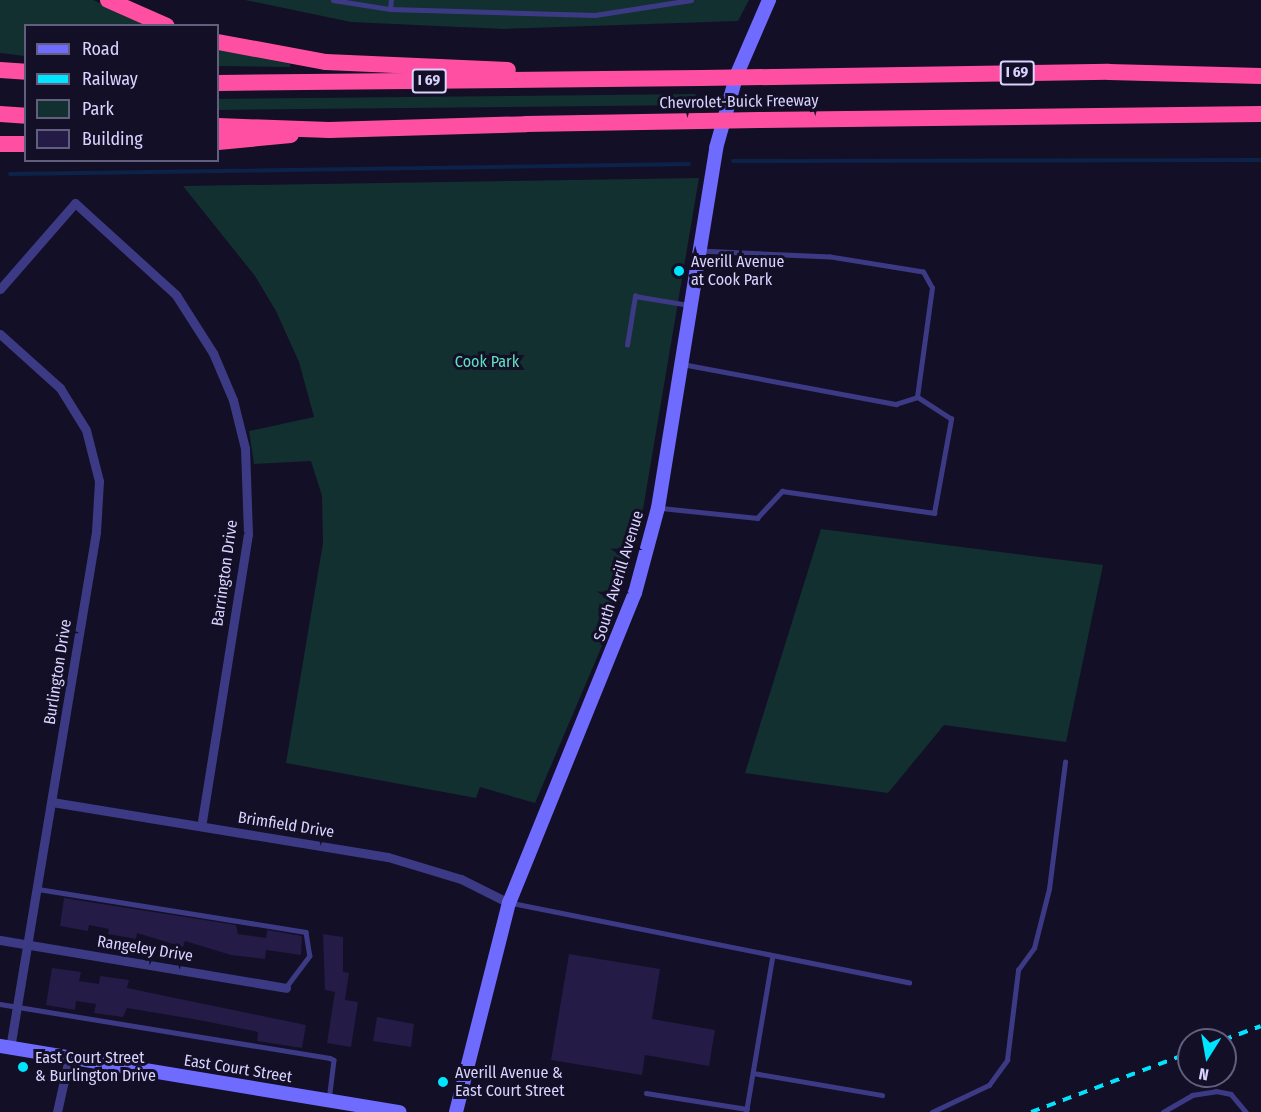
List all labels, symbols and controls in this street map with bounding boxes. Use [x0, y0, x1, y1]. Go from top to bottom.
legend [24, 24, 219, 162]
text: Road [82, 38, 119, 60]
road number: I 69 [999, 61, 1035, 85]
text: Railway [82, 68, 138, 90]
road number: I 69 [411, 69, 447, 93]
street label: Chevrolet-Buick Freeway [659, 91, 819, 113]
text: Park [82, 98, 114, 120]
text: Building [82, 128, 143, 150]
place label: Averill Avenue at Cook Park [691, 252, 784, 290]
marker: Averill Avenue at Cook Park [672, 264, 686, 278]
park label: Cook Park [455, 352, 519, 372]
street label: South Averill Avenue [590, 508, 648, 644]
street label: Barrington Drive [208, 519, 242, 627]
street label: Burlington Drive [40, 618, 76, 726]
street label: Brimfield Drive [236, 808, 336, 842]
street label: Rangeley Drive [96, 932, 194, 966]
north arrow [1177, 1028, 1237, 1088]
place label: East Court Street & Burlington Drive [35, 1048, 156, 1086]
street label: East Court Street [182, 1051, 294, 1087]
marker: East Court Street & Burlington Drive [16, 1060, 30, 1074]
place label: Averill Avenue & East Court Street [455, 1063, 564, 1101]
text: N [1197, 1064, 1210, 1084]
marker: Averill Avenue & East Court Street [436, 1075, 450, 1089]

